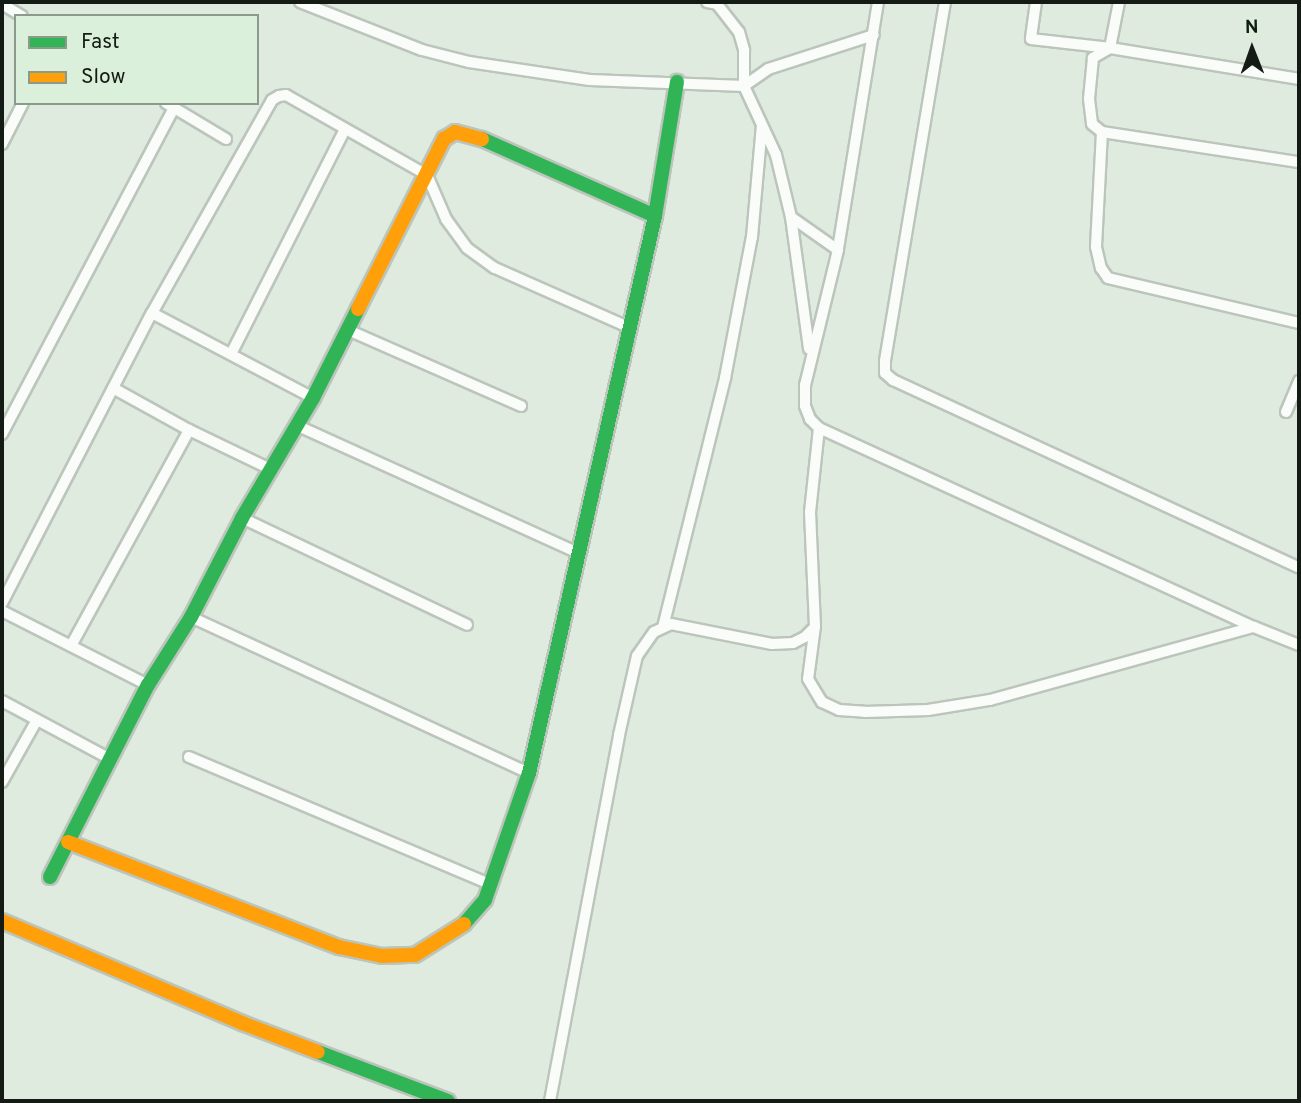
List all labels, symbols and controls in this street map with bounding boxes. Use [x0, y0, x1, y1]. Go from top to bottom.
legend [14, 14, 259, 105]
north arrow [1217, 14, 1287, 84]
text: N [1245, 16, 1259, 40]
text: Fast [81, 29, 120, 56]
text: Slow [81, 64, 126, 91]

